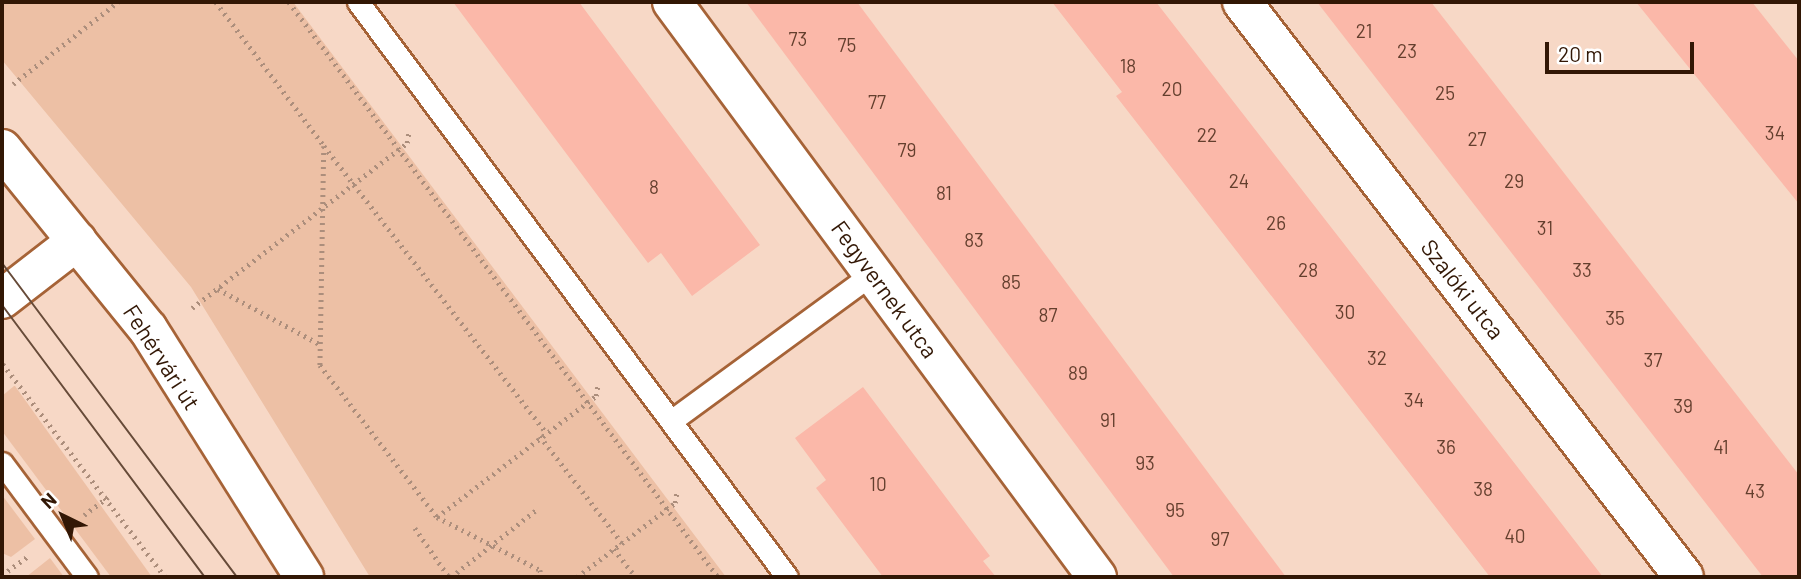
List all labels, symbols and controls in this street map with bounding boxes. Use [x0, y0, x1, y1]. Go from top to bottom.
house number: 21 [1356, 20, 1372, 42]
house number: 73 [789, 28, 807, 50]
scale bar [1549, 28, 1698, 72]
house number: 75 [838, 34, 856, 56]
house number: 23 [1397, 40, 1417, 62]
text: 20 m [1558, 41, 1603, 66]
house number: 18 [1120, 55, 1136, 77]
house number: 20 [1162, 78, 1182, 100]
house number: 25 [1435, 82, 1455, 104]
house number: 77 [868, 91, 886, 113]
house number: 34 [1765, 122, 1785, 144]
house number: 22 [1197, 124, 1217, 146]
house number: 27 [1467, 128, 1487, 150]
house number: 79 [898, 139, 916, 161]
house number: 24 [1229, 170, 1249, 192]
house number: 29 [1504, 170, 1524, 192]
house number: 8 [649, 176, 659, 198]
house number: 81 [936, 182, 952, 204]
house number: 26 [1266, 212, 1286, 234]
street label: Fegyvernek utca [826, 215, 944, 363]
house number: 31 [1537, 217, 1553, 239]
house number: 83 [964, 229, 984, 251]
street label: Szalóki utca [1415, 234, 1511, 344]
house number: 28 [1298, 259, 1318, 281]
house number: 33 [1572, 259, 1592, 281]
house number: 85 [1001, 271, 1021, 293]
street label: Fehérvári út [118, 299, 206, 415]
house number: 30 [1335, 301, 1355, 323]
house number: 87 [1039, 304, 1057, 326]
house number: 35 [1605, 307, 1625, 329]
house number: 32 [1367, 347, 1387, 369]
house number: 37 [1644, 349, 1662, 371]
house number: 89 [1068, 362, 1088, 384]
house number: 34 [1404, 389, 1424, 411]
house number: 39 [1673, 395, 1693, 417]
house number: 91 [1100, 409, 1116, 431]
house number: 36 [1436, 436, 1456, 458]
house number: 41 [1713, 436, 1729, 458]
house number: 93 [1135, 452, 1155, 474]
house number: 10 [869, 473, 887, 495]
house number: 38 [1473, 478, 1493, 500]
house number: 43 [1745, 480, 1765, 502]
north arrow [28, 481, 98, 551]
text: N [36, 488, 61, 513]
house number: 95 [1165, 499, 1185, 521]
house number: 40 [1504, 525, 1526, 547]
house number: 97 [1211, 528, 1229, 550]

